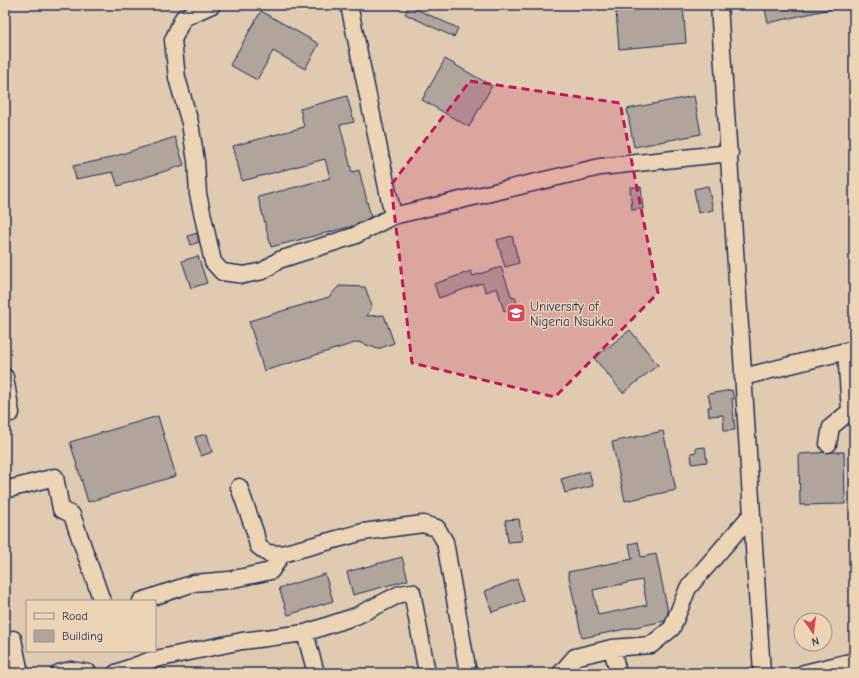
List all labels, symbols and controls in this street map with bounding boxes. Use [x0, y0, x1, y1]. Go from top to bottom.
place label: University of Nigeria Nsukka [530, 299, 614, 329]
school or university icon: University of Nigeria Nsukka [505, 302, 527, 324]
legend [26, 600, 156, 652]
text: Road [62, 609, 88, 623]
north arrow [793, 612, 833, 652]
text: Building [62, 629, 103, 643]
text: N [810, 634, 820, 648]

